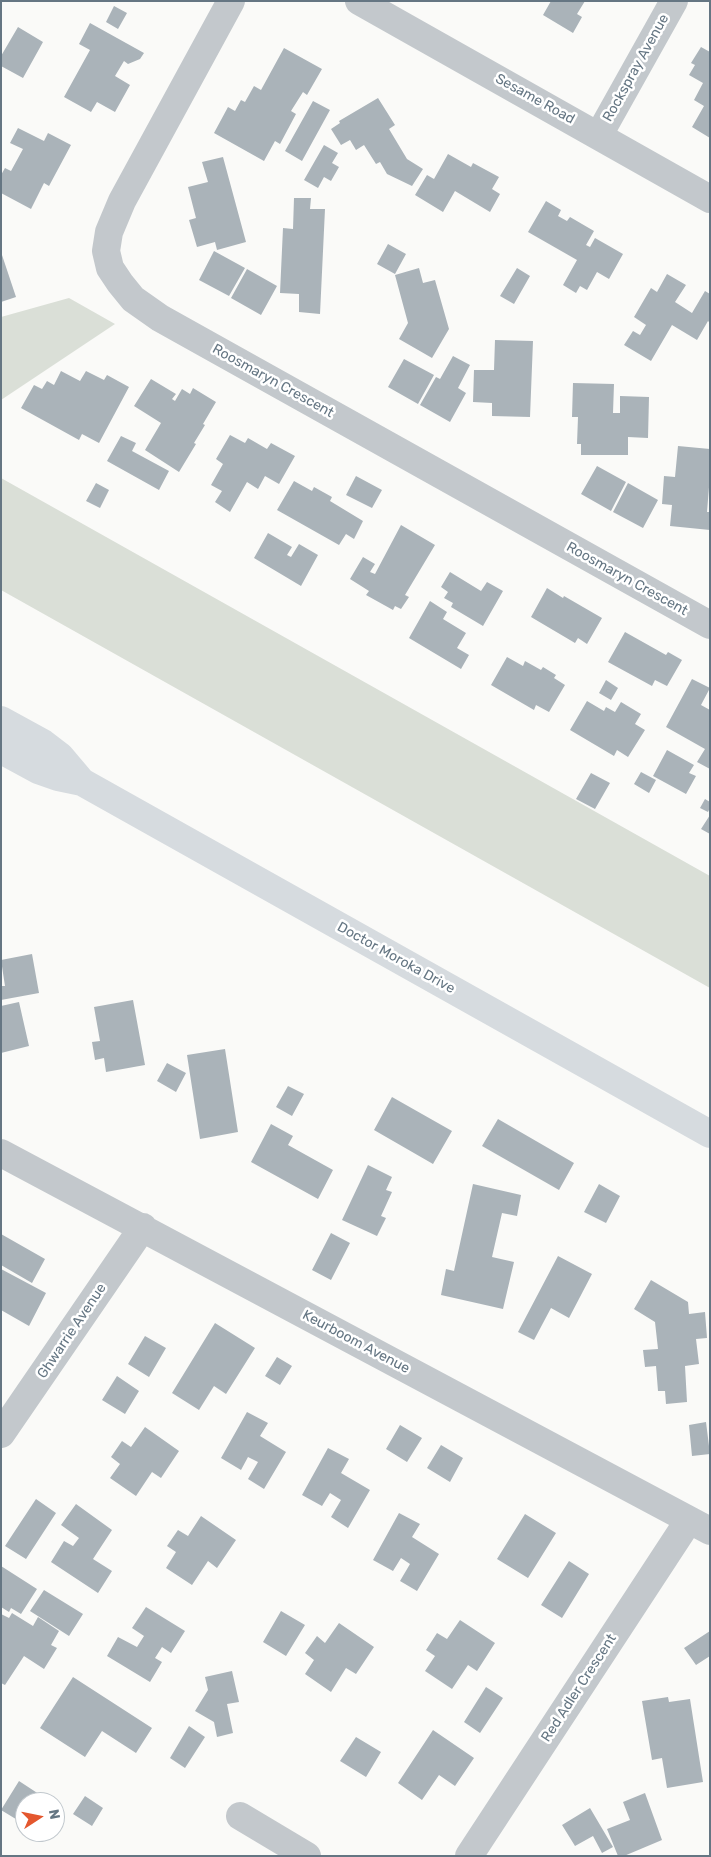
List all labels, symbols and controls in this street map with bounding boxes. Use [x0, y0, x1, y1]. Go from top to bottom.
street label: Rockspray Avenue [599, 11, 673, 125]
street label: Sesame Road [492, 70, 578, 128]
street label: Roosmaryn Crescent [209, 341, 337, 421]
street label: Roosmaryn Crescent [563, 539, 691, 619]
street label: Doctor Moroka Drive [334, 919, 458, 997]
street label: Ghwarrie Avenue [34, 1280, 110, 1382]
street label: Keurboom Avenue [300, 1307, 412, 1377]
street label: Red Adler Crescent [538, 1631, 620, 1745]
north arrow [15, 1792, 65, 1842]
text: N [45, 1808, 64, 1821]

